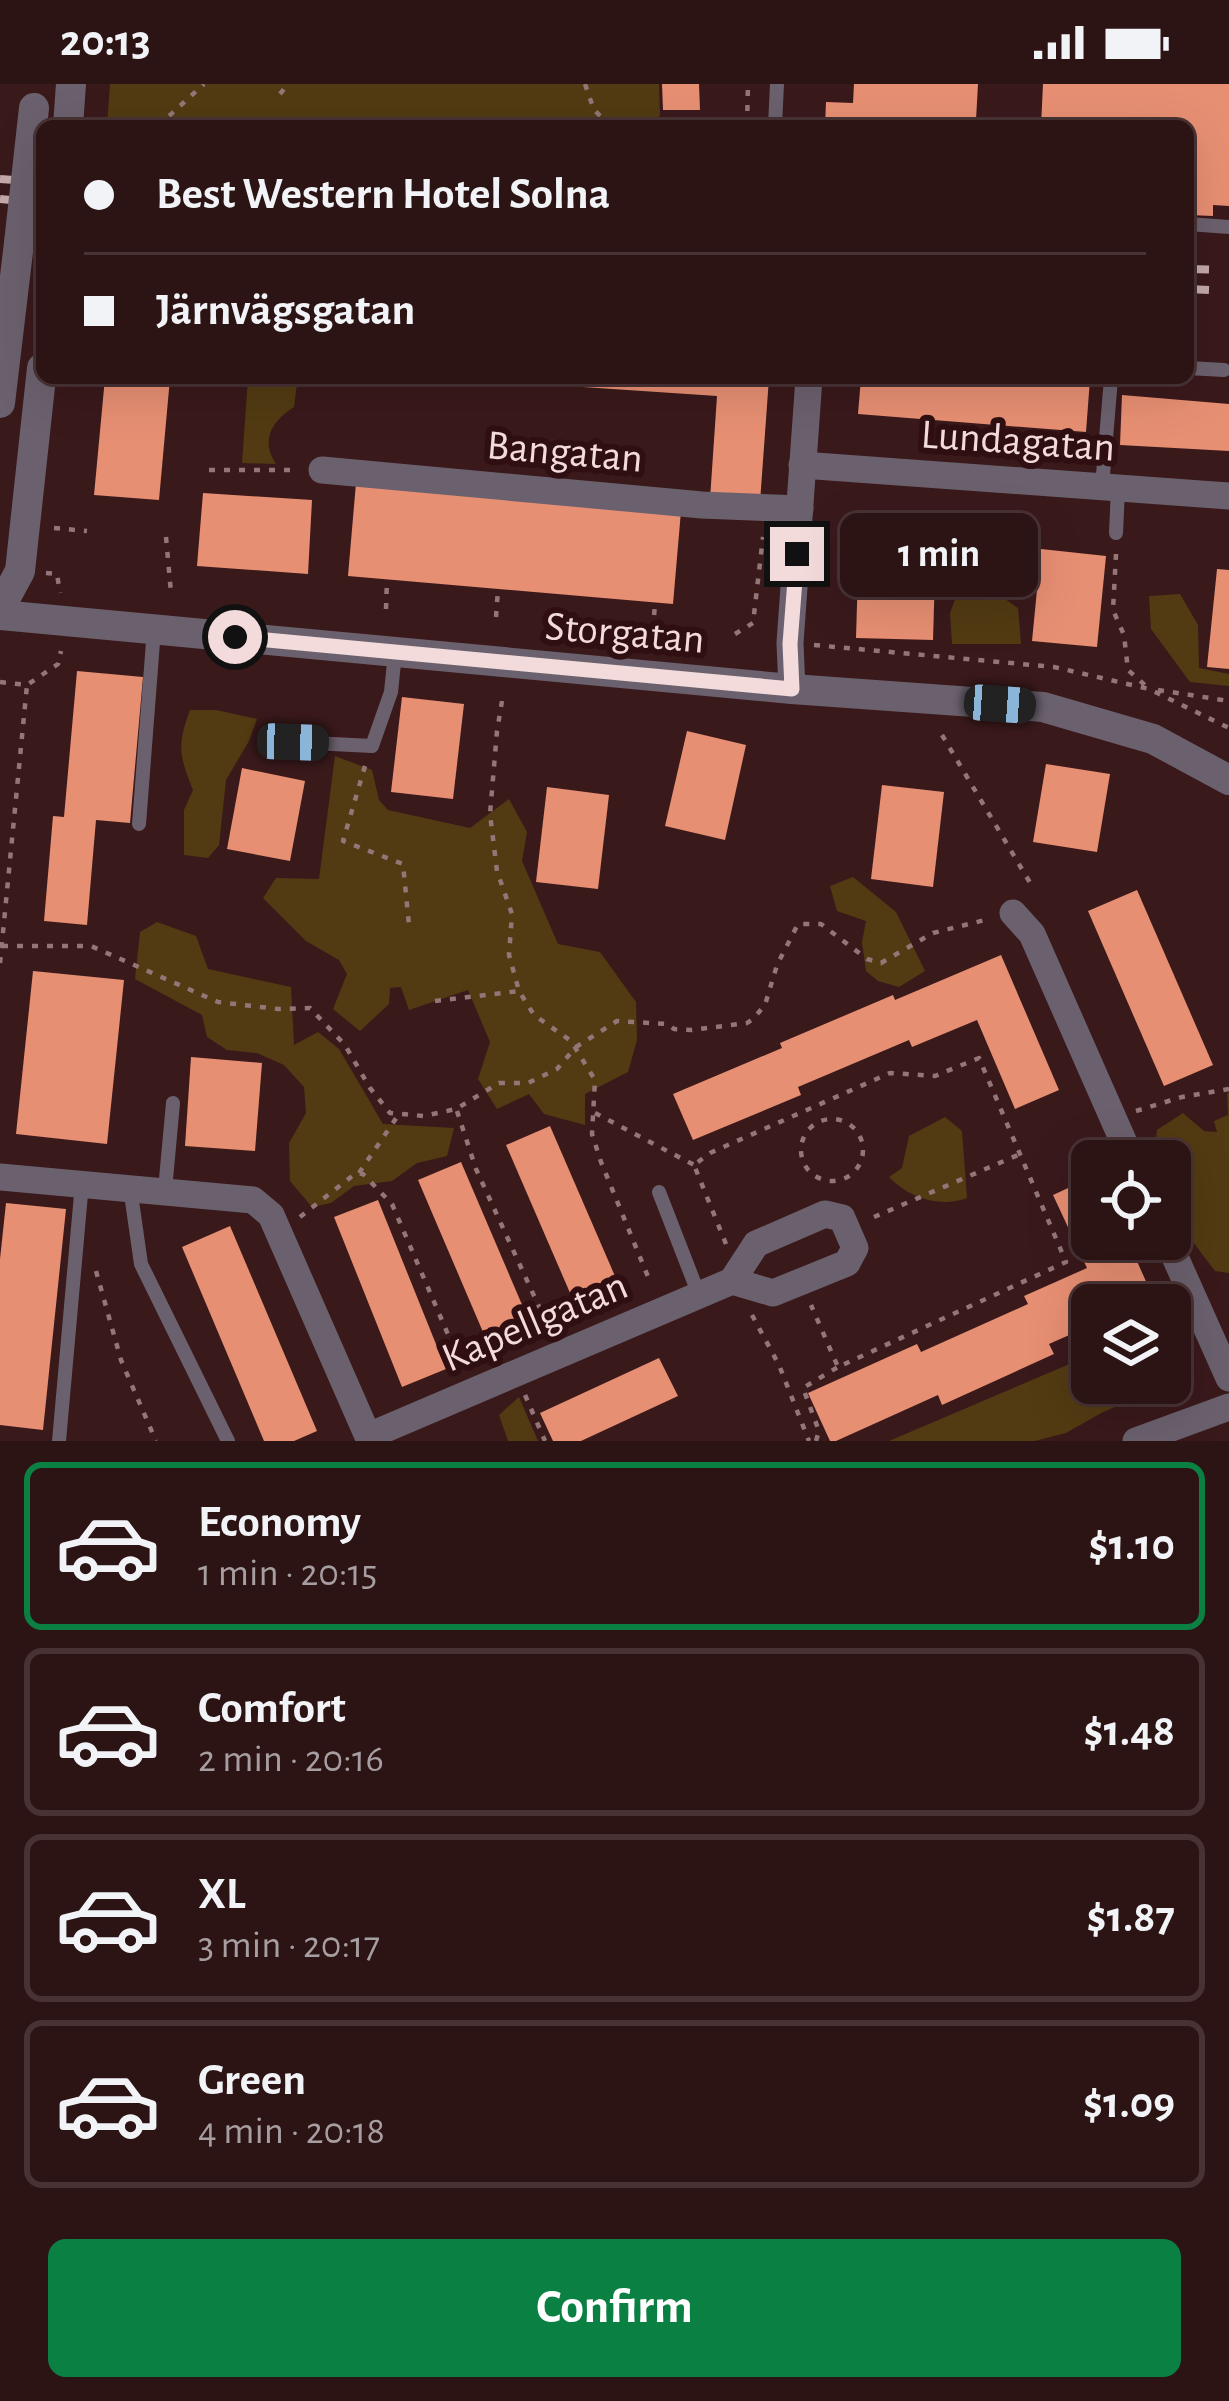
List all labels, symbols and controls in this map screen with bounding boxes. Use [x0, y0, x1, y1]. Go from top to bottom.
text: 20:13 [60, 19, 151, 64]
text: Best Western Hotel Solna [156, 172, 610, 217]
text: Järnvägsgatan [156, 288, 415, 333]
street label: Lundagatan [919, 413, 1116, 469]
street label: Bangatan [485, 424, 645, 480]
callout: 1 min [839, 512, 1037, 596]
route end [770, 527, 824, 581]
text: 1 min [898, 535, 980, 574]
street label: Storgatan [543, 605, 706, 661]
route start [208, 610, 262, 664]
car [963, 684, 1037, 724]
car [256, 723, 330, 761]
map controls [1071, 1140, 1191, 1404]
button: locate [1071, 1140, 1191, 1260]
street label: Kapellgatan [436, 1264, 634, 1380]
button: layers [1071, 1284, 1191, 1404]
icon: car [54, 1492, 162, 1600]
text: Economy [198, 1500, 361, 1545]
text: $1.10 [1089, 1523, 1175, 1568]
text: 1 min · 20:15 [198, 1554, 377, 1593]
icon: car [54, 1678, 162, 1786]
text: Comfort [198, 1686, 346, 1731]
text: $1.48 [1083, 1709, 1175, 1754]
text: 2 min · 20:16 [198, 1740, 384, 1779]
icon: car [54, 1864, 162, 1972]
text: XL [198, 1872, 246, 1917]
text: $1.87 [1087, 1895, 1175, 1940]
text: 3 min · 20:17 [198, 1926, 380, 1965]
icon: car [54, 2050, 162, 2158]
text: Green [198, 2058, 306, 2103]
text: $1.09 [1083, 2081, 1175, 2126]
text: 4 min · 20:18 [198, 2112, 385, 2151]
button: Confirm [48, 2239, 1181, 2377]

